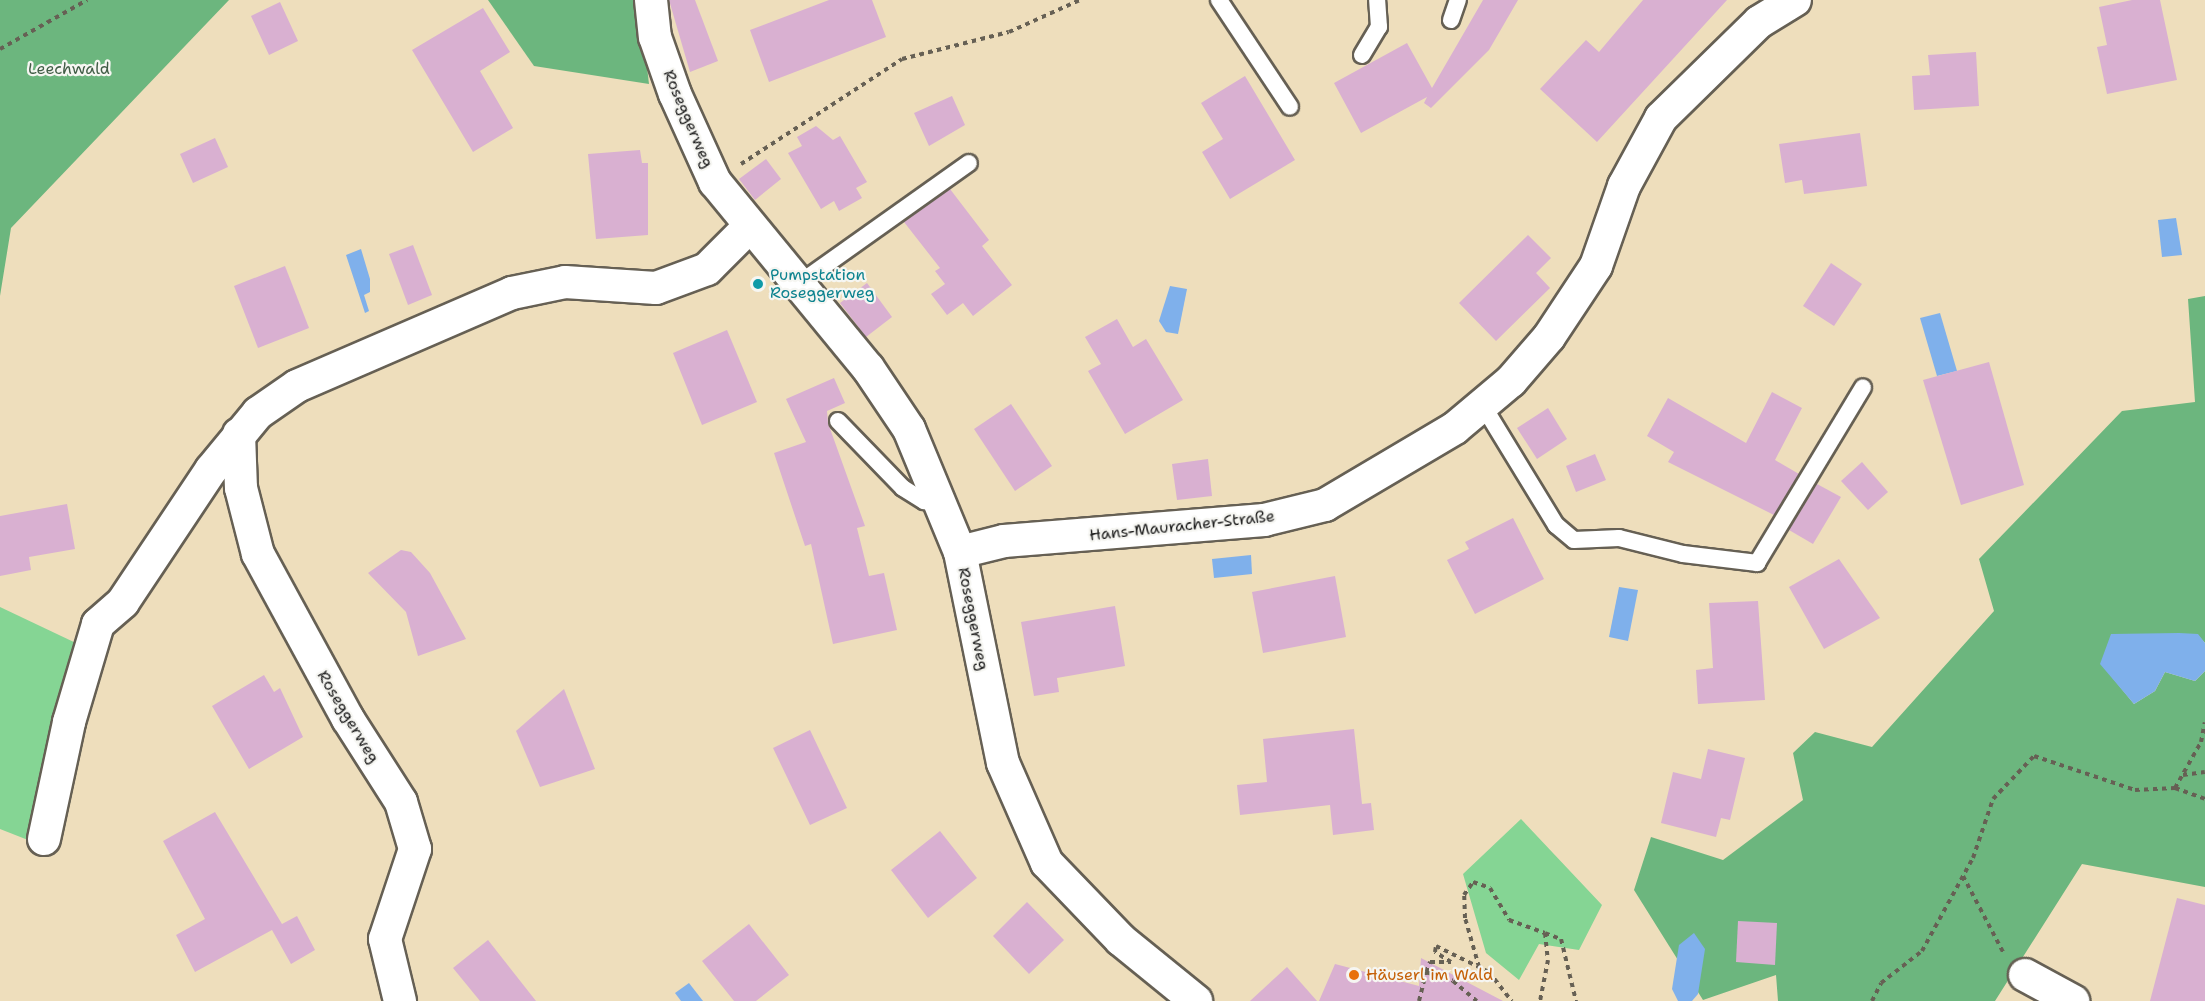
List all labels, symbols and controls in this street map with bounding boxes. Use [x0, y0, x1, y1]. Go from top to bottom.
park label: Leechwald [28, 59, 110, 79]
street label: Roseggerweg [659, 67, 717, 171]
place label: Pumpstation Roseggerweg [770, 265, 875, 303]
marker: Pumpstation Roseggerweg [751, 277, 765, 291]
street label: Hans-Mauracher-Straße [1088, 507, 1276, 545]
street label: Roseggerweg [954, 566, 992, 672]
street label: Roseggerweg [313, 667, 383, 767]
place label: Häuserl im Wald [1366, 965, 1493, 985]
marker: Häuserl im Wald [1347, 968, 1361, 982]

